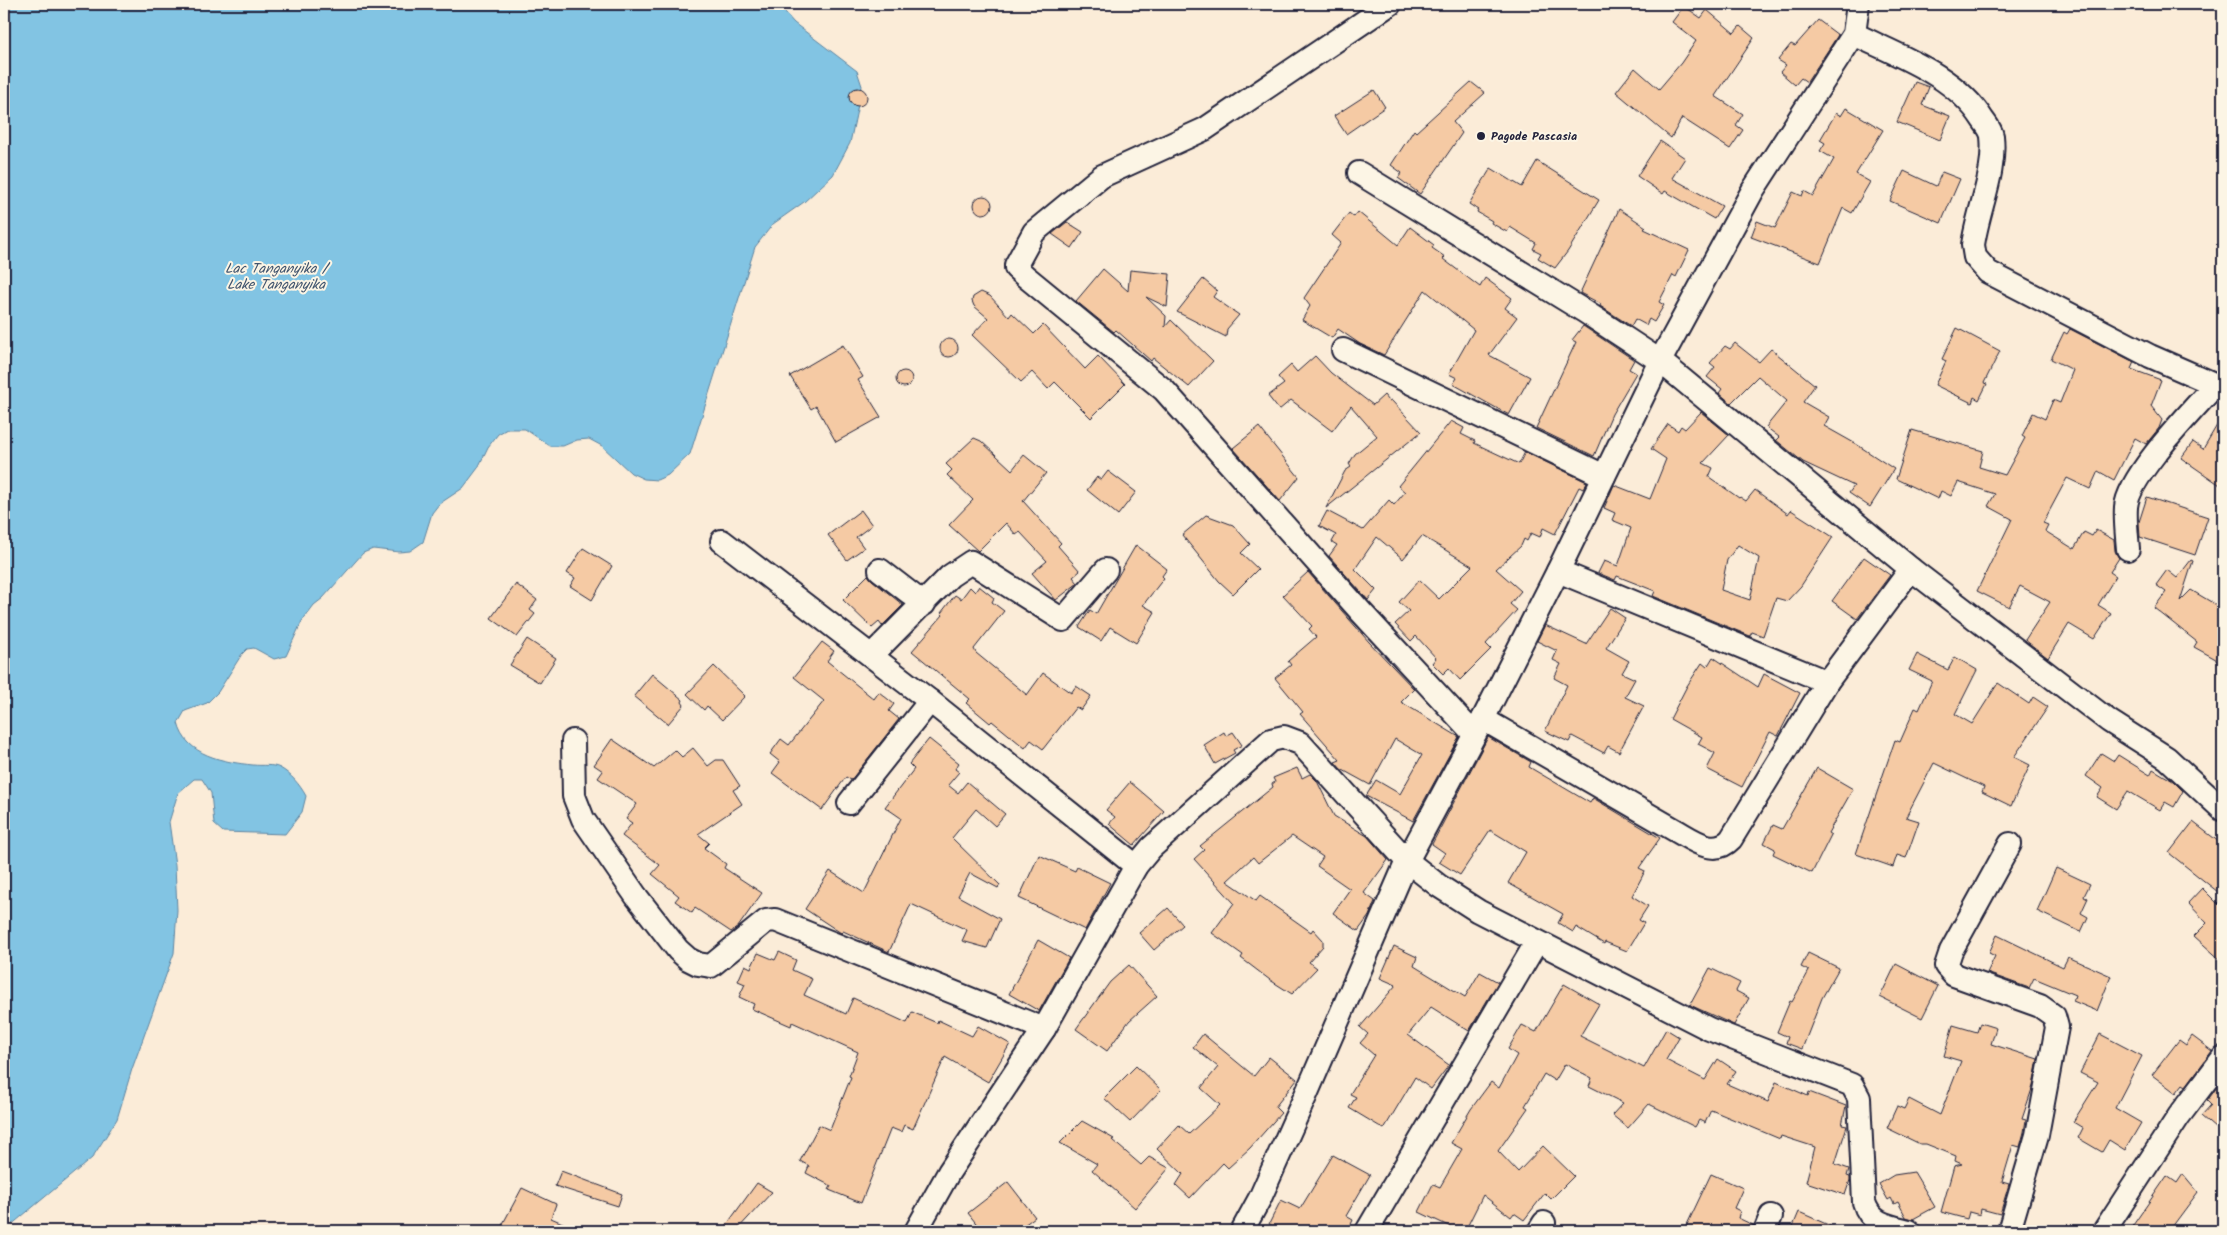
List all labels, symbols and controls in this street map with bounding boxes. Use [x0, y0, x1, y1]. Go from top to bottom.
place label: Pagode Pascasia [1491, 127, 1577, 146]
marker: Pagode Pascasia [1475, 130, 1487, 142]
water label: Lac Tanganyika / Lake Tanganyika [225, 258, 331, 296]

